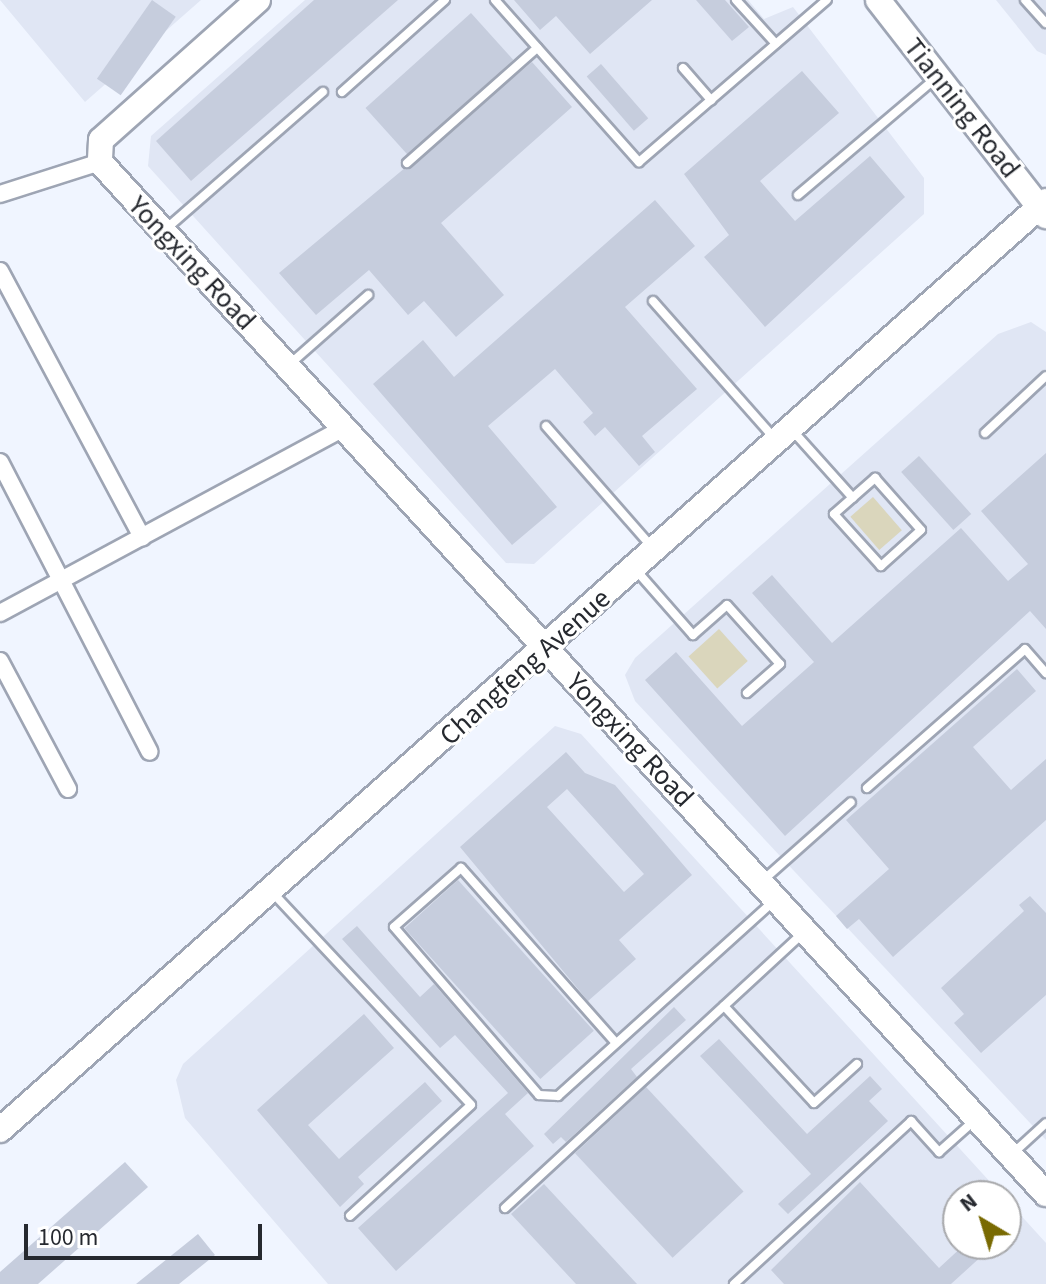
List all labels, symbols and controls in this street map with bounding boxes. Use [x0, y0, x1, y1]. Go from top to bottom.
street label: Tianning Road [897, 31, 1027, 185]
street label: Yongxing Road [121, 189, 263, 337]
street label: Changfeng Avenue [433, 582, 617, 752]
street label: Yongxing Road [559, 666, 701, 814]
north arrow [942, 1180, 1022, 1260]
text: N [953, 1186, 984, 1220]
scale bar [28, 1208, 266, 1258]
text: 100 m [38, 1220, 98, 1255]

